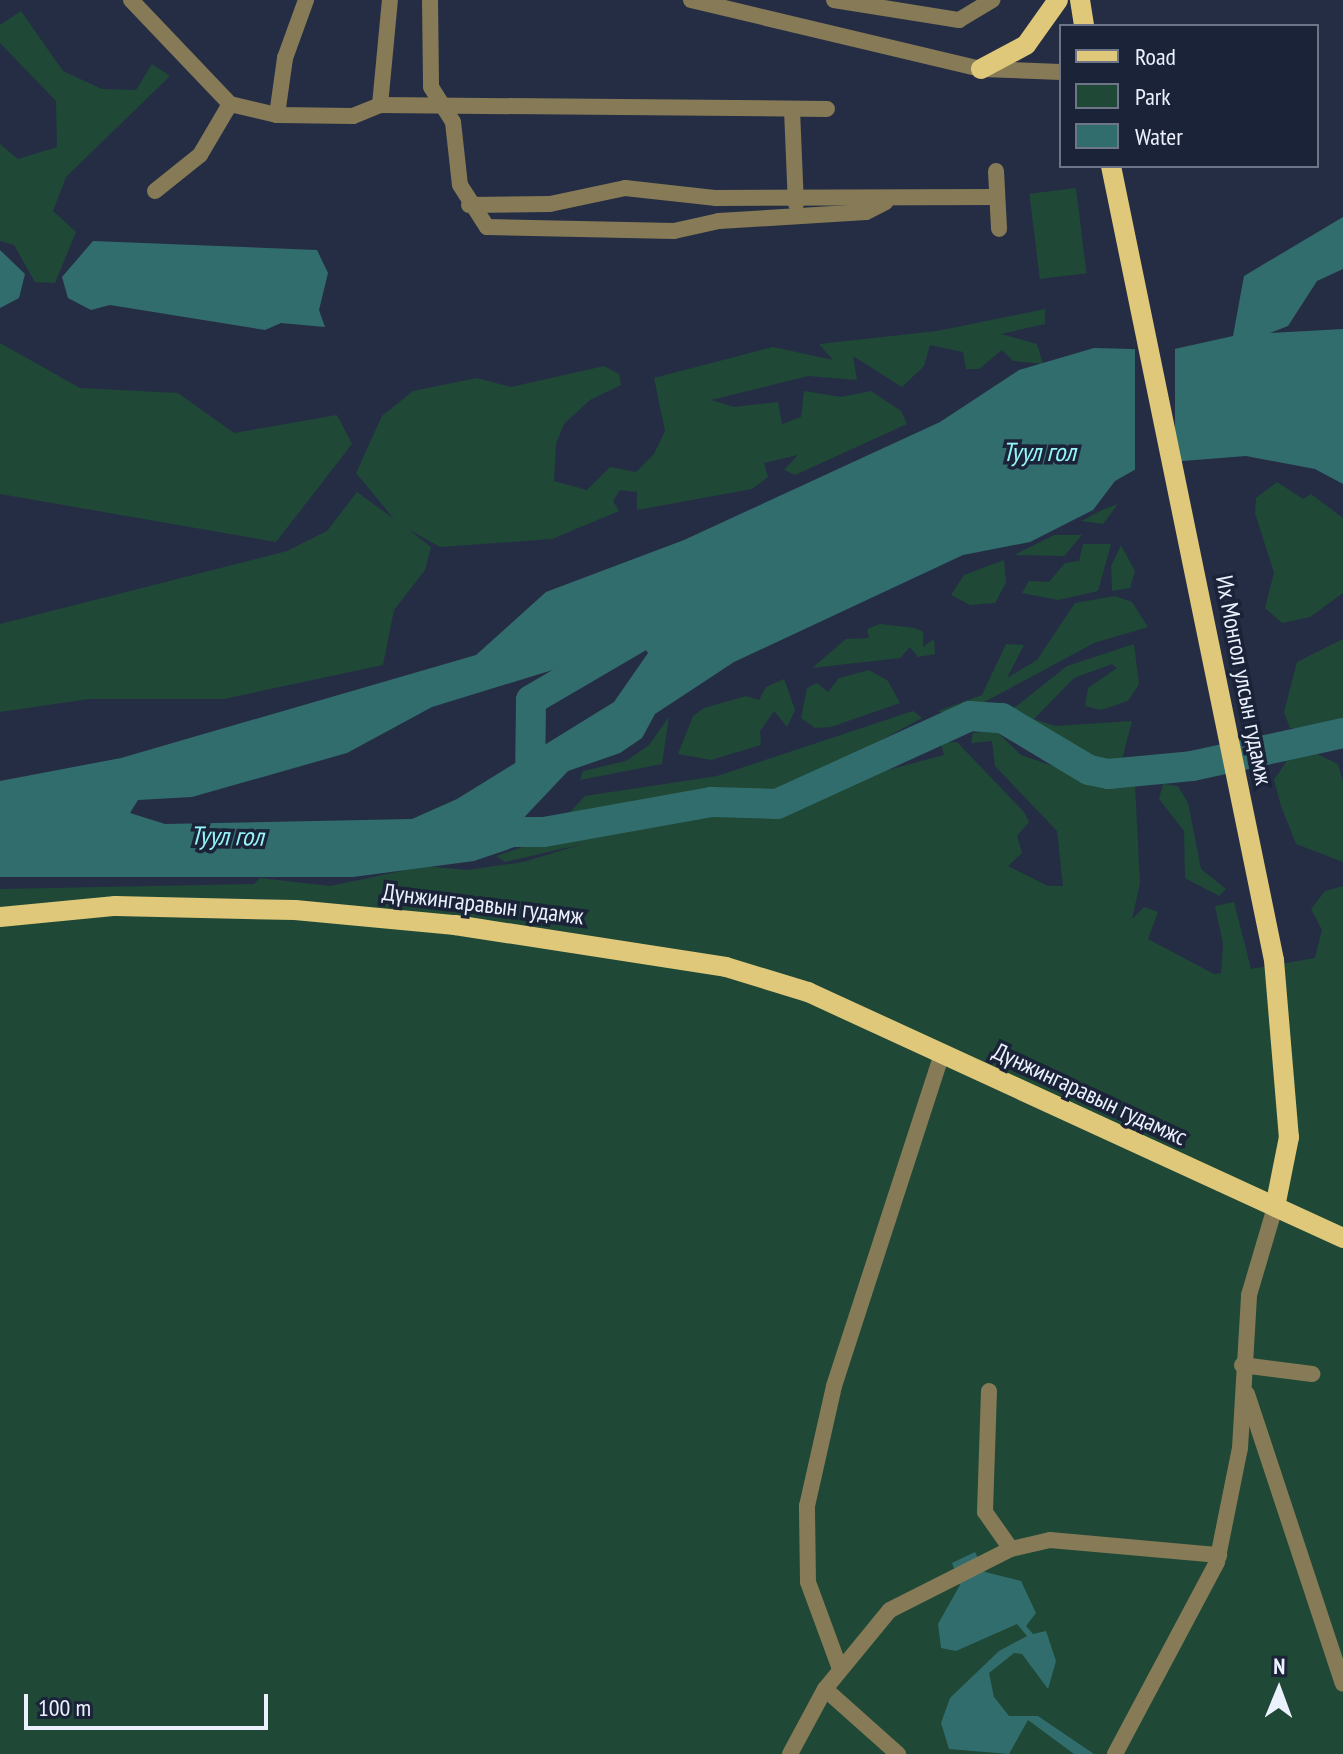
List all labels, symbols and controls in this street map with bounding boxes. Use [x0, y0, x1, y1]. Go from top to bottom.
legend [1059, 24, 1319, 168]
text: Road [1135, 41, 1176, 72]
text: Park [1135, 81, 1171, 112]
text: Water [1135, 121, 1183, 152]
water label: Туул гол [1002, 436, 1076, 468]
street label: Их Монгол улсын гудамж [1210, 573, 1278, 787]
water label: Туул гол [190, 820, 264, 852]
street label: Дүнжингаравын гудамж [381, 877, 585, 931]
street label: Дүнжингаравын гудамжс [988, 1036, 1192, 1152]
north arrow [1239, 1650, 1319, 1730]
text: N [1273, 1652, 1286, 1680]
scale bar [28, 1678, 272, 1728]
text: 100 m [38, 1692, 91, 1723]

